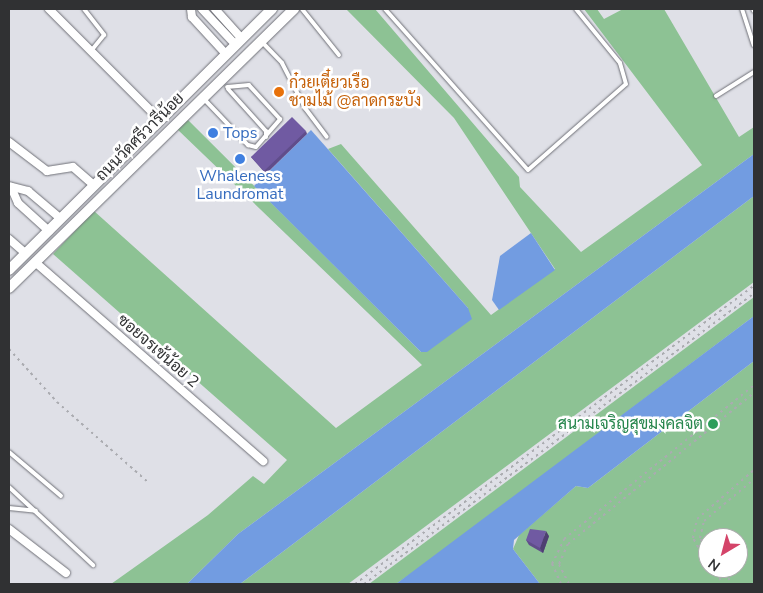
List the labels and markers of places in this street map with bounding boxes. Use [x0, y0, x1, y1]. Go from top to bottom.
place label: ก๋วยเตี๋ยวเรือ ชามไม้ @ลาดกระบัง [289, 73, 421, 111]
marker: ก๋วยเตี๋ยวเรือ ชามไม้ @ลาดกระบัง [273, 86, 285, 98]
place label: Tops [223, 123, 257, 143]
marker: Tops [207, 127, 219, 139]
marker: Whaleness Laundromat [234, 153, 246, 165]
place label: Whaleness Laundromat [197, 166, 283, 204]
place label: สนามเจริญสุขมงคลจิต [558, 414, 703, 434]
marker: สนามเจริญสุขมงคลจิต [707, 418, 719, 430]

